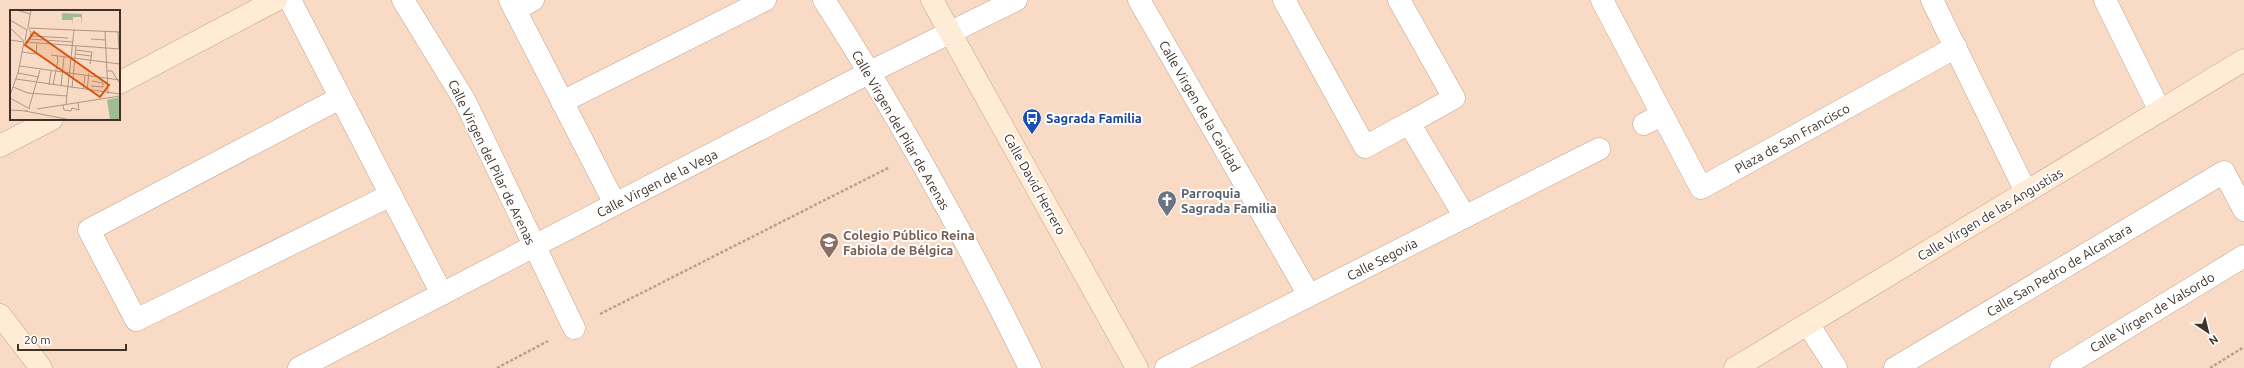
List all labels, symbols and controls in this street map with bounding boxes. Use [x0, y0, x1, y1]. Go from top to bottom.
inset map [10, 10, 120, 120]
street label: Calle Virgen de la Caridad [1157, 38, 1243, 174]
street label: Calle Virgen del Pilar de Arenas [850, 48, 953, 212]
street label: Calle Virgen del Pilar de Arenas [446, 77, 538, 247]
street label: Plaza de San Francisco [1732, 101, 1852, 175]
bus stop icon: Sagrada Familia [1021, 107, 1043, 135]
place label: Sagrada Familia [1046, 111, 1142, 125]
street label: Calle David Herrero [1001, 131, 1069, 237]
street label: Calle Virgen de la Vega [594, 146, 720, 220]
street label: Calle Virgen de las Angustias [1915, 165, 2065, 263]
place label: Parroquia Sagrada Familia [1181, 186, 1277, 215]
church icon: Parroquia Sagrada Familia [1156, 189, 1178, 217]
street label: Calle San Pedro de Alcantara [1984, 221, 2134, 319]
place label: Colegio Público Reina Fabiola de Bélgica [843, 228, 975, 257]
school or university icon: Colegio Público Reina Fabiola de Bélgica [818, 231, 840, 259]
street label: Calle Segovia [1345, 235, 1419, 283]
street label: Calle Virgen de Valsordo [2087, 269, 2217, 355]
north arrow [2188, 312, 2228, 352]
scale bar [18, 326, 126, 352]
text: 20 m [24, 333, 51, 346]
text: N [2207, 333, 2221, 347]

